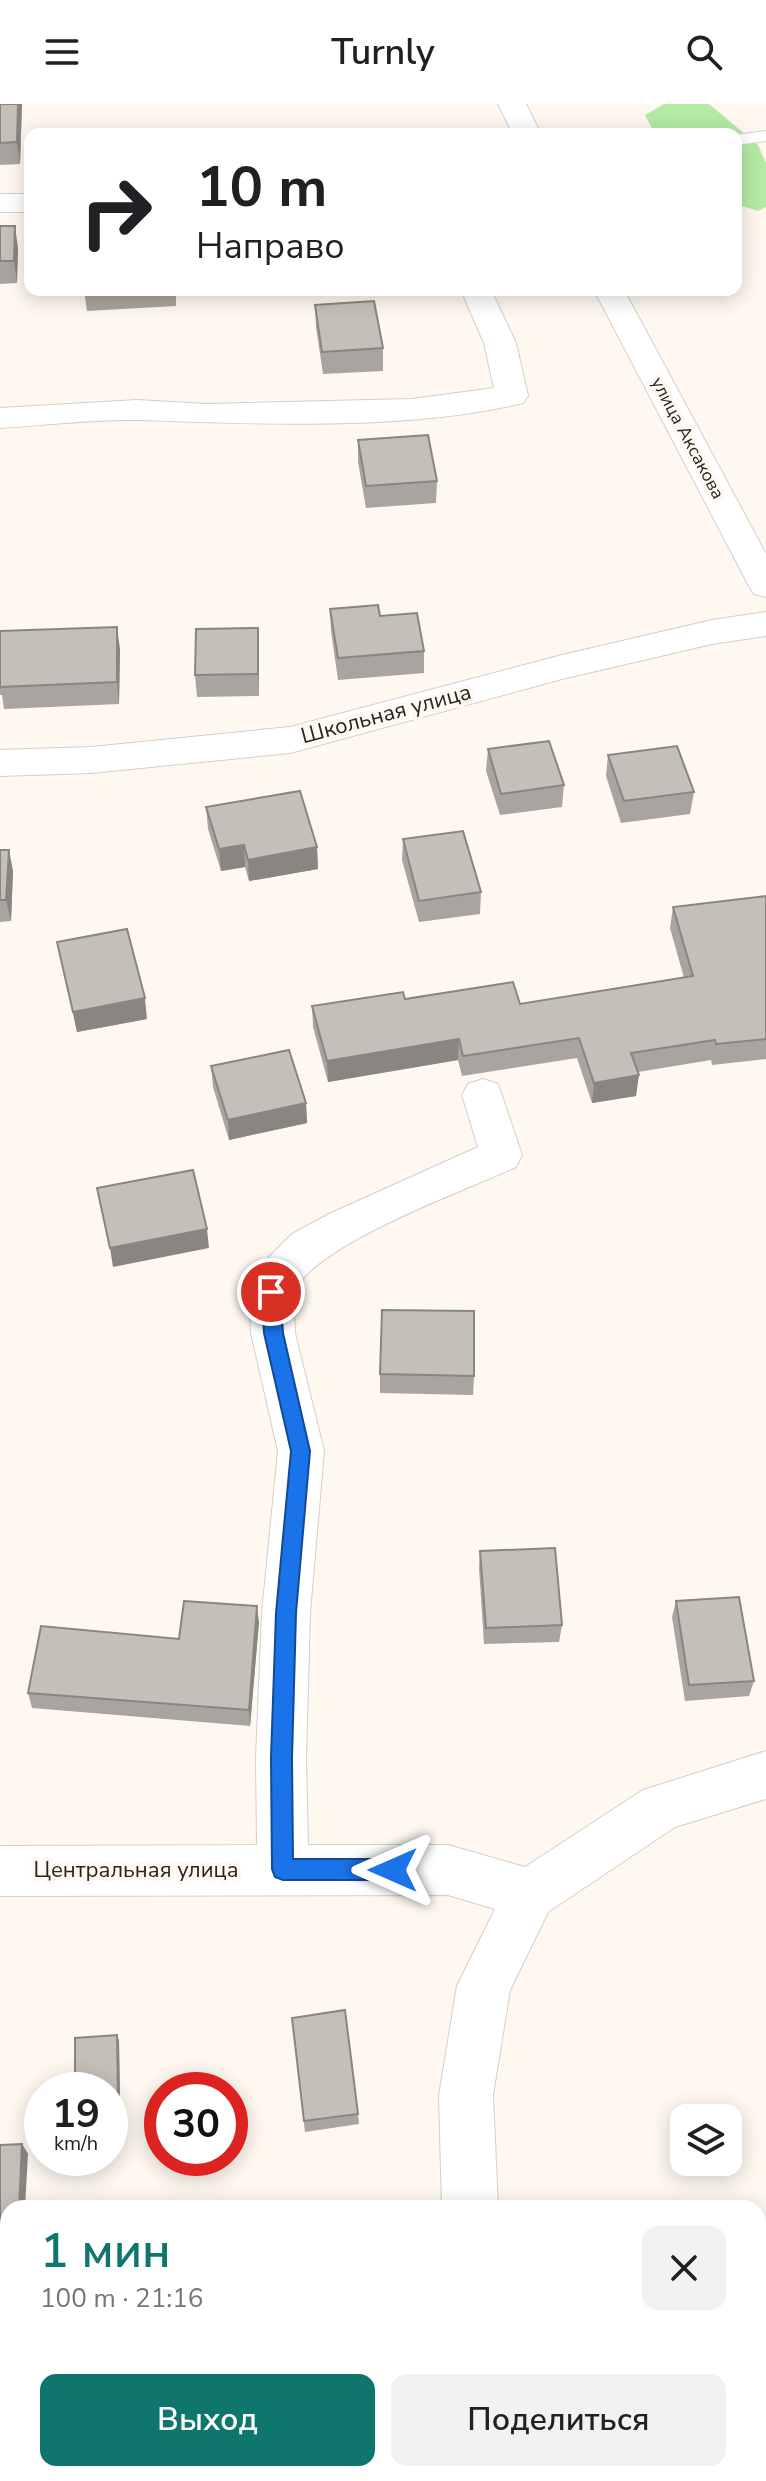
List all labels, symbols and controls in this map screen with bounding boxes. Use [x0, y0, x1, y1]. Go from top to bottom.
text: Turnly [331, 28, 435, 77]
icon: menu [40, 30, 84, 74]
icon: search [682, 30, 726, 74]
text: 10 m [196, 149, 327, 226]
icon: right [64, 160, 168, 264]
text: Направо [196, 222, 345, 271]
street label: улица Аксакова [646, 373, 730, 503]
street label: Школьная улица [298, 677, 474, 751]
pin [237, 1258, 305, 1326]
icon: arrive [249, 1270, 293, 1314]
position arrow [351, 1828, 435, 1912]
street label: Центральная улица [34, 1855, 239, 1885]
speed limit sign: 30 [144, 2072, 248, 2176]
text: 19 [52, 2087, 100, 2141]
map controls [670, 2104, 742, 2176]
button: layers [670, 2104, 742, 2176]
text: km/h [54, 2130, 98, 2157]
text: 1 мин [40, 2218, 171, 2284]
button: close [642, 2226, 726, 2310]
text: 100 m · 21:16 [40, 2281, 203, 2316]
button: Выход [40, 2374, 375, 2466]
button: Поделиться [391, 2374, 726, 2466]

